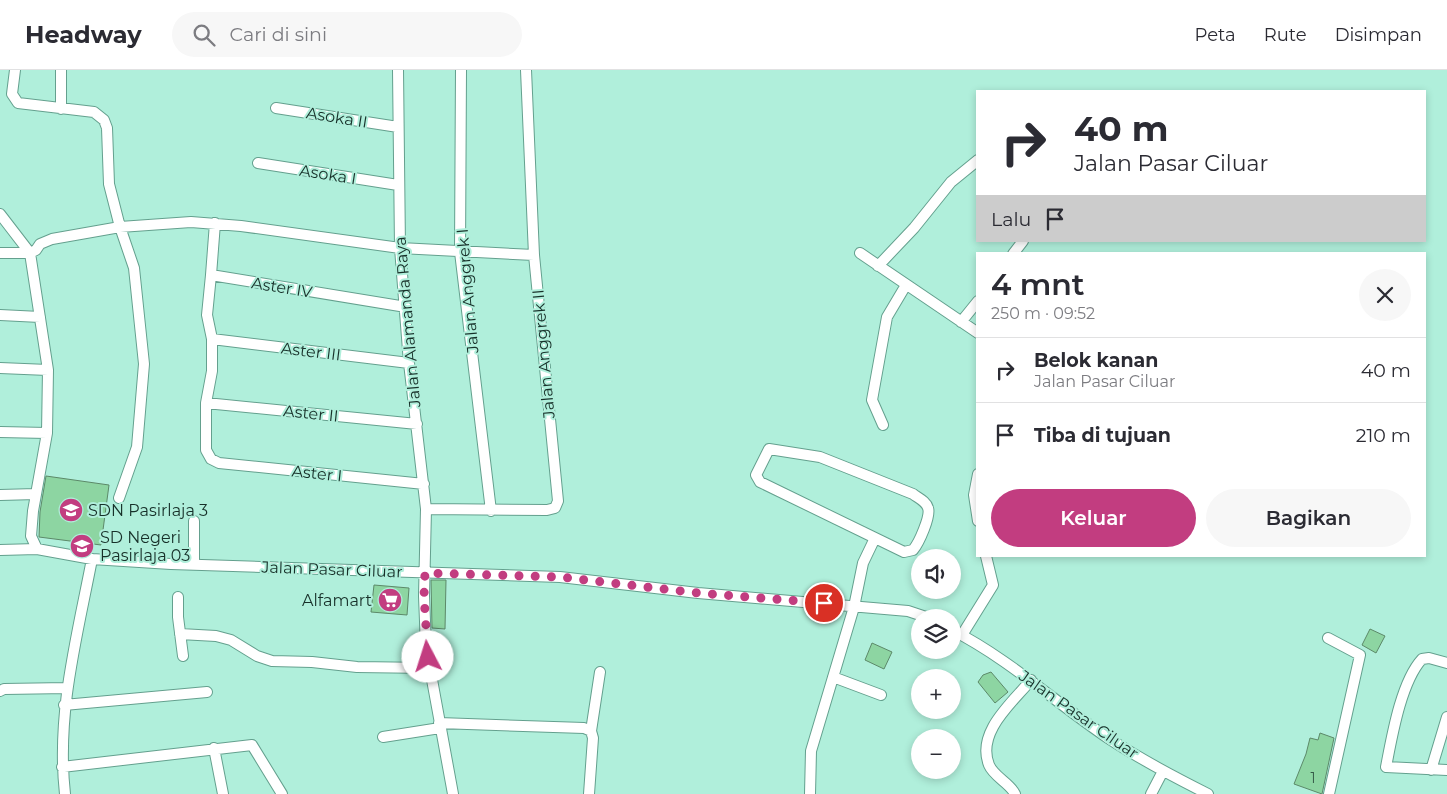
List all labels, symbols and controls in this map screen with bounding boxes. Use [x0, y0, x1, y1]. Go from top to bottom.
search box [172, 12, 522, 57]
text: Headway [25, 20, 142, 49]
icon: search [190, 21, 218, 49]
text: Cari di sini [230, 23, 327, 46]
text: Peta [1195, 24, 1236, 46]
text: Rute [1264, 24, 1307, 46]
text: Disimpan [1335, 24, 1422, 46]
street label: Asoka II [305, 103, 369, 132]
text: 40 m [1074, 107, 1169, 150]
icon: right [991, 110, 1056, 175]
text: Jalan Pasar Ciluar [1074, 150, 1268, 177]
street label: Asoka I [298, 161, 358, 188]
icon: arrive [1041, 205, 1069, 233]
text: Lalu [991, 208, 1031, 231]
street label: Jalan Anggrek I [453, 228, 482, 355]
street label: Jalan Alamanda Raya [391, 236, 425, 409]
text: 4 mnt [991, 266, 1085, 303]
button: close [1359, 269, 1411, 321]
street label: Aster IV [250, 273, 315, 302]
street label: Jalan Anggrek II [528, 289, 559, 420]
text: 250 m · 09:52 [991, 304, 1095, 323]
street label: Aster III [280, 338, 342, 365]
text: Belok kanan [1034, 349, 1158, 372]
icon: right [991, 356, 1019, 384]
text: 40 m [1361, 359, 1411, 382]
text: Jalan Pasar Ciluar [1034, 372, 1175, 391]
street label: Aster II [282, 401, 339, 426]
icon: arrive [991, 421, 1019, 449]
text: Tiba di tujuan [1034, 424, 1171, 447]
text: 210 m [1356, 424, 1411, 447]
street label: Aster I [291, 461, 343, 486]
button: Keluar [991, 489, 1196, 547]
button: Bagikan [1206, 489, 1411, 547]
school or university icon: SDN Pasirlaja 3 [58, 497, 84, 523]
place label: SDN Pasirlaja 3 [88, 501, 208, 520]
place label: SD Negeri Pasirlaja 03 [100, 528, 190, 565]
school or university icon: SD Negeri Pasirlaja 03 [69, 533, 95, 559]
map controls [911, 549, 961, 779]
button: sound [911, 549, 961, 599]
street label: Jalan Pasar Ciluar [260, 558, 403, 581]
pin [803, 582, 845, 624]
supermarket icon: Alfamart [377, 587, 403, 613]
icon: arrive [810, 589, 838, 617]
place label: Alfamart [302, 591, 372, 610]
button: layers [911, 609, 961, 659]
position arrow [401, 630, 453, 682]
street label: Jalan Pasar Ciluar [1015, 666, 1142, 763]
button: + [911, 669, 961, 719]
button: − [911, 729, 961, 779]
house number: 1 [1310, 769, 1316, 787]

